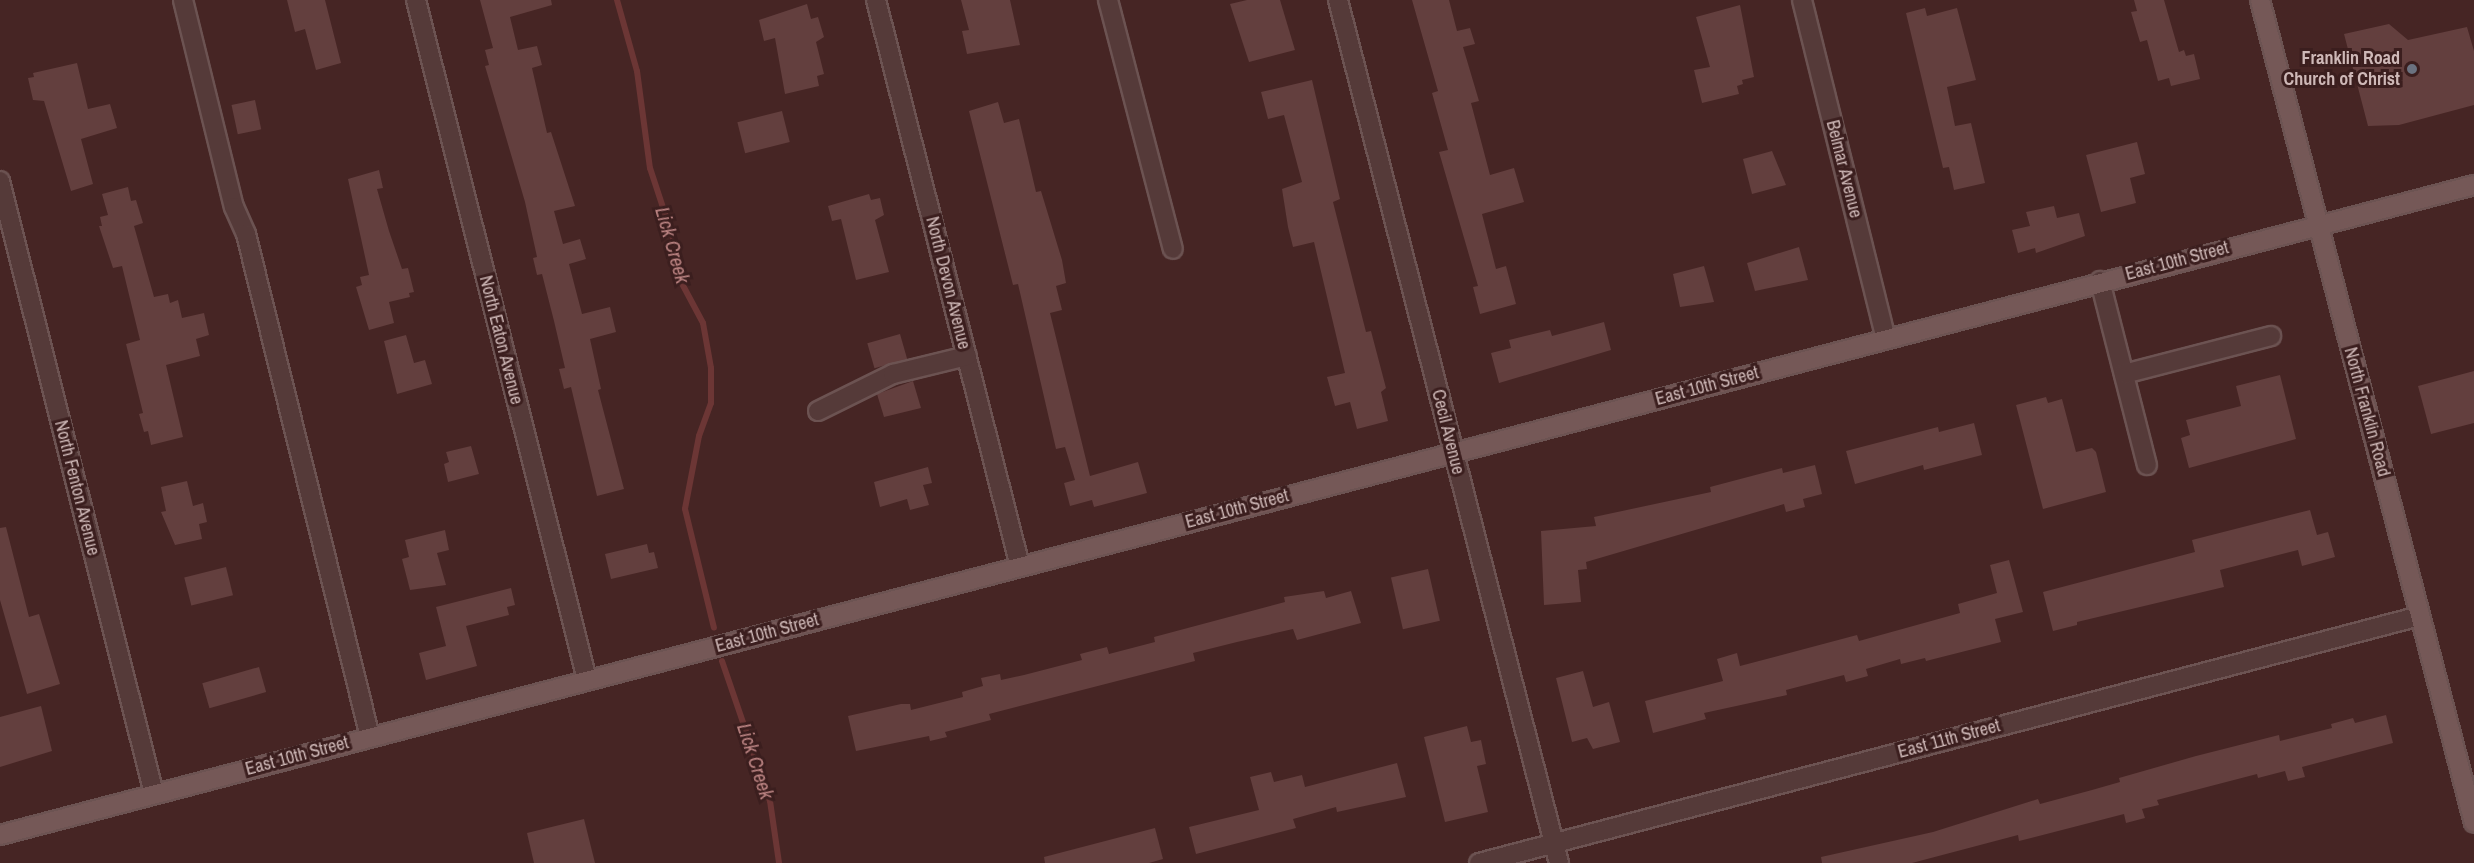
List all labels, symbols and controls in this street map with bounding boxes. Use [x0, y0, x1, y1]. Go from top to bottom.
place label: Franklin Road Church of Christ [2284, 48, 2400, 90]
marker: Franklin Road Church of Christ [2405, 62, 2419, 76]
street label: Belmar Avenue [1821, 118, 1867, 220]
water label: Lick Creek [651, 204, 695, 286]
street label: North Devon Avenue [921, 214, 975, 352]
street label: East 10th Street [2123, 237, 2231, 285]
street label: North Eaton Avenue [474, 273, 528, 407]
street label: North Franklin Road [2339, 345, 2395, 479]
street label: East 10th Street [1653, 362, 1761, 410]
street label: Cecil Avenue [1427, 387, 1469, 477]
street label: North Fenton Avenue [50, 418, 104, 558]
street label: East 10th Street [1183, 485, 1291, 533]
street label: East 10th Street [713, 609, 821, 657]
street label: East 11th Street [1896, 715, 2002, 763]
water label: Lick Creek [732, 720, 780, 802]
street label: East 10th Street [243, 732, 351, 780]

